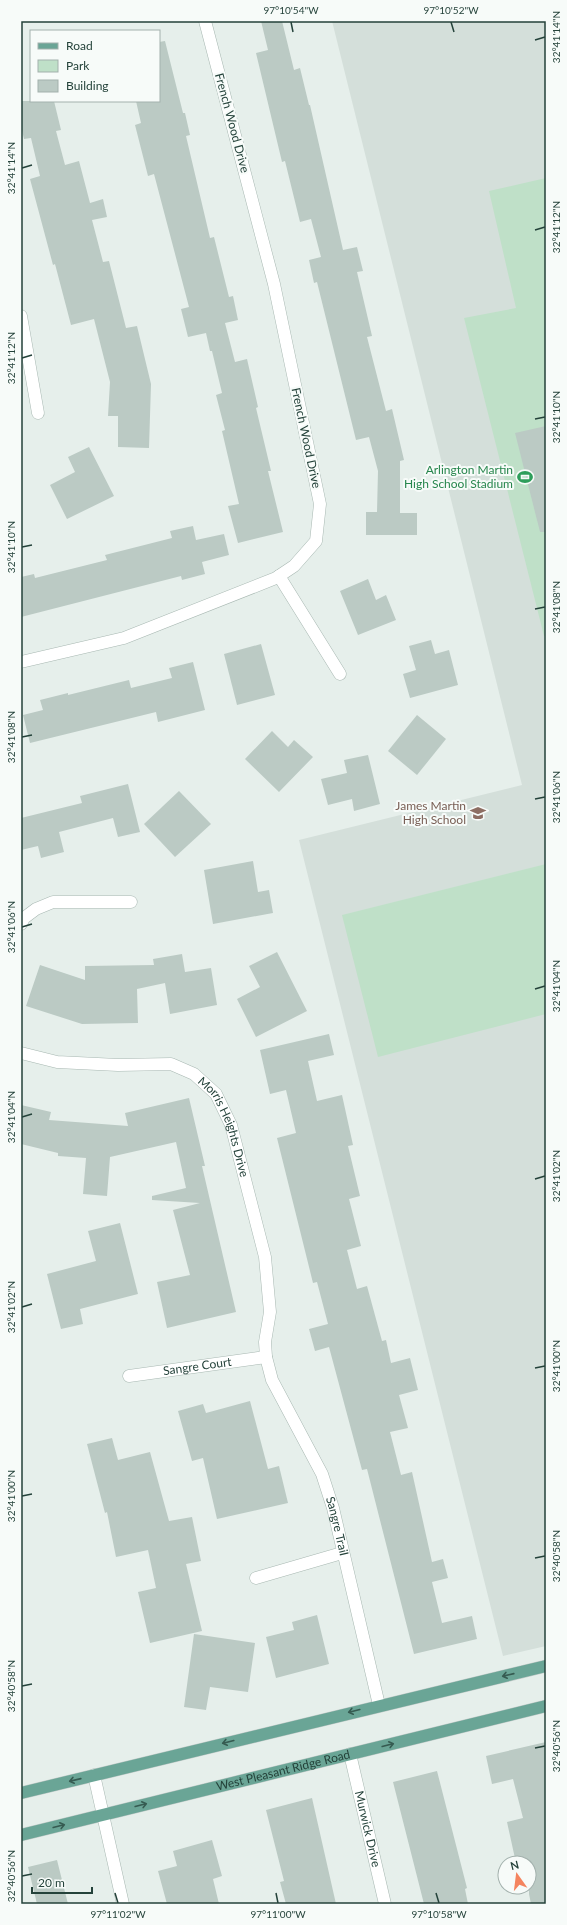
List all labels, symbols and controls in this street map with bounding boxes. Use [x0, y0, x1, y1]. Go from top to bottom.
text: 97°10'54"W [263, 4, 319, 16]
text: 97°10'52"W [423, 4, 479, 16]
text: 32°41'14"N [550, 11, 562, 63]
legend [30, 30, 160, 102]
text: Road [66, 38, 93, 53]
text: Park [66, 58, 90, 73]
street label: French Wood Drive [212, 71, 253, 174]
text: Building [66, 78, 109, 93]
text: 32°41'14"N [5, 142, 17, 194]
text: 32°41'12"N [550, 201, 562, 253]
text: 32°41'12"N [5, 332, 17, 384]
street label: French Wood Drive [288, 386, 324, 490]
text: 32°41'10"N [550, 391, 562, 443]
place label: Arlington Martin High School Stadium [404, 462, 513, 491]
sports icon: Arlington Martin High School Stadium [516, 468, 534, 486]
text: 32°41'10"N [5, 521, 17, 573]
text: 32°41'08"N [550, 581, 562, 633]
text: 32°41'08"N [5, 711, 17, 763]
text: 32°41'06"N [550, 771, 562, 823]
place label: James Martin High School [395, 798, 466, 827]
school or university icon: James Martin High School [469, 804, 487, 822]
text: 32°41'06"N [5, 901, 17, 953]
text: 32°41'04"N [550, 960, 562, 1012]
street label: Morris Heights Drive [195, 1073, 252, 1179]
text: 32°41'04"N [5, 1091, 17, 1143]
text: 32°41'02"N [550, 1150, 562, 1202]
text: 32°41'02"N [5, 1281, 17, 1333]
text: 32°41'00"N [550, 1340, 562, 1392]
street label: Sangre Court [162, 1354, 233, 1378]
text: 32°41'00"N [5, 1470, 17, 1522]
street label: Sangre Trail [323, 1495, 352, 1557]
text: 32°40'58"N [550, 1530, 562, 1582]
text: 32°40'58"N [5, 1660, 17, 1712]
one-way arrow [502, 1671, 515, 1679]
one-way arrow [348, 1708, 361, 1716]
text: 32°40'56"N [550, 1720, 562, 1772]
one-way arrow [222, 1739, 235, 1747]
one-way arrow [381, 1741, 394, 1748]
street label: West Pleasant Ridge Road [215, 1746, 352, 1794]
one-way arrow [68, 1777, 81, 1784]
street label: Murwick Drive [352, 1789, 384, 1869]
one-way arrow [134, 1801, 147, 1809]
one-way arrow [52, 1821, 65, 1829]
text: 32°40'56"N [5, 1850, 17, 1902]
north arrow [497, 1855, 537, 1895]
text: N [509, 1857, 520, 1872]
scale bar [32, 1869, 92, 1895]
text: 20 m [38, 1875, 65, 1890]
text: 97°11'02"W [90, 1908, 146, 1920]
text: 97°11'00"W [250, 1908, 306, 1920]
text: 97°10'58"W [411, 1908, 467, 1920]

